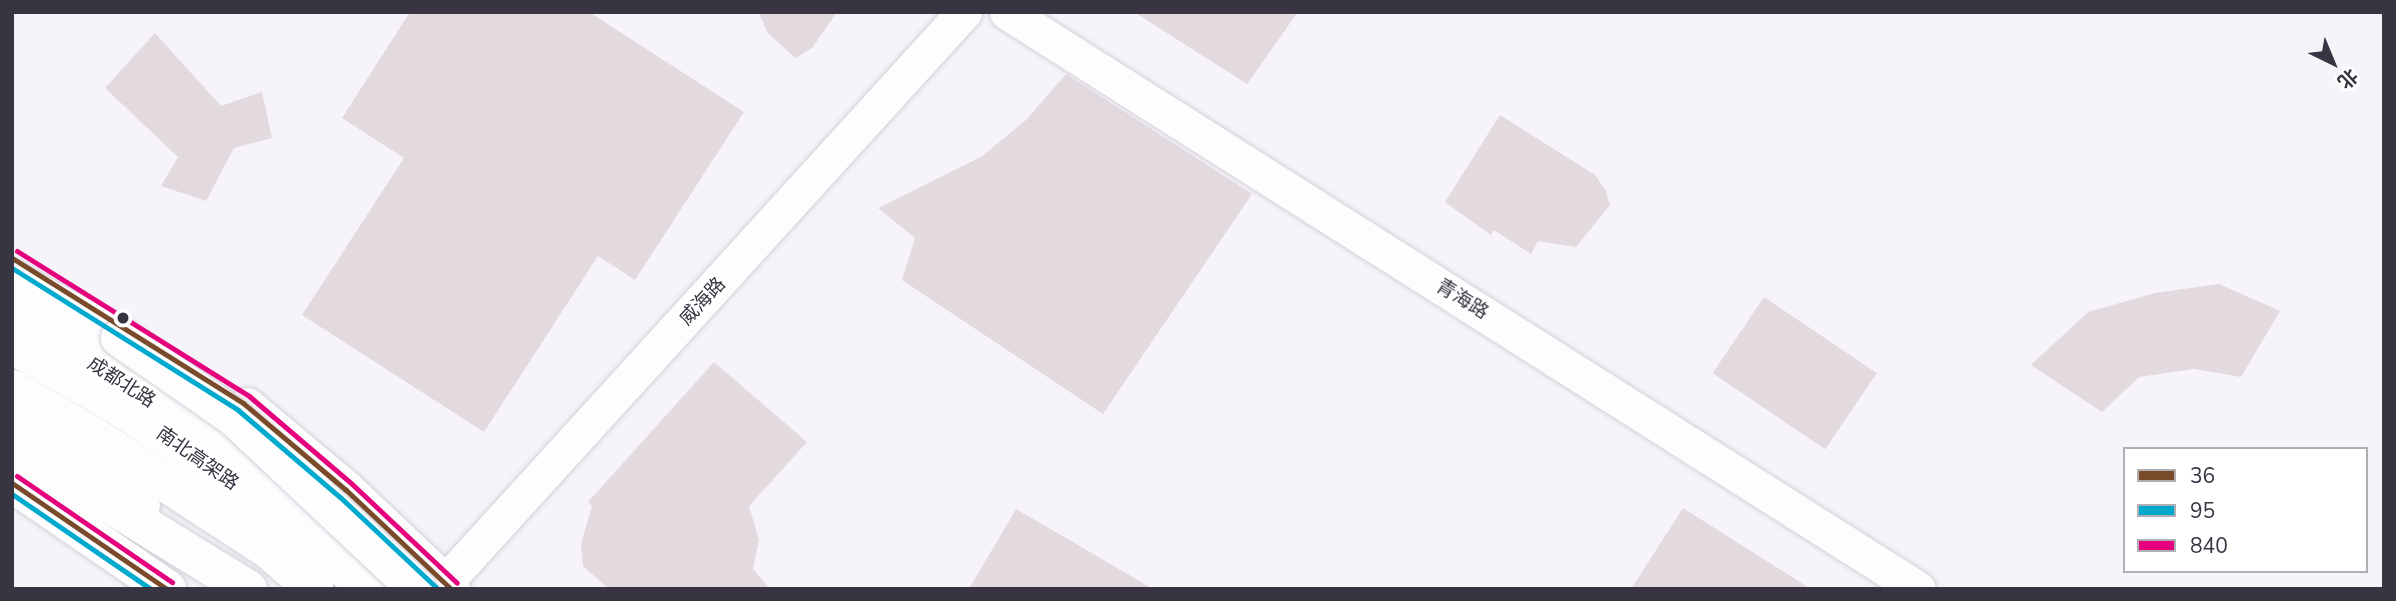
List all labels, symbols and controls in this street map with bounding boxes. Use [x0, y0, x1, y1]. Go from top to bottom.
north arrow [2298, 28, 2368, 98]
text: 北 [2332, 62, 2363, 94]
street label: 威海路 [675, 273, 731, 331]
street label: 青海路 [1432, 275, 1492, 325]
unlabelled marker [116, 311, 130, 325]
street label: 成都北路 [83, 353, 159, 413]
street label: 南北高架路 [152, 422, 242, 496]
legend [2123, 447, 2368, 573]
text: 36 [2190, 462, 2215, 490]
text: 95 [2190, 497, 2215, 525]
text: 840 [2190, 532, 2228, 560]

